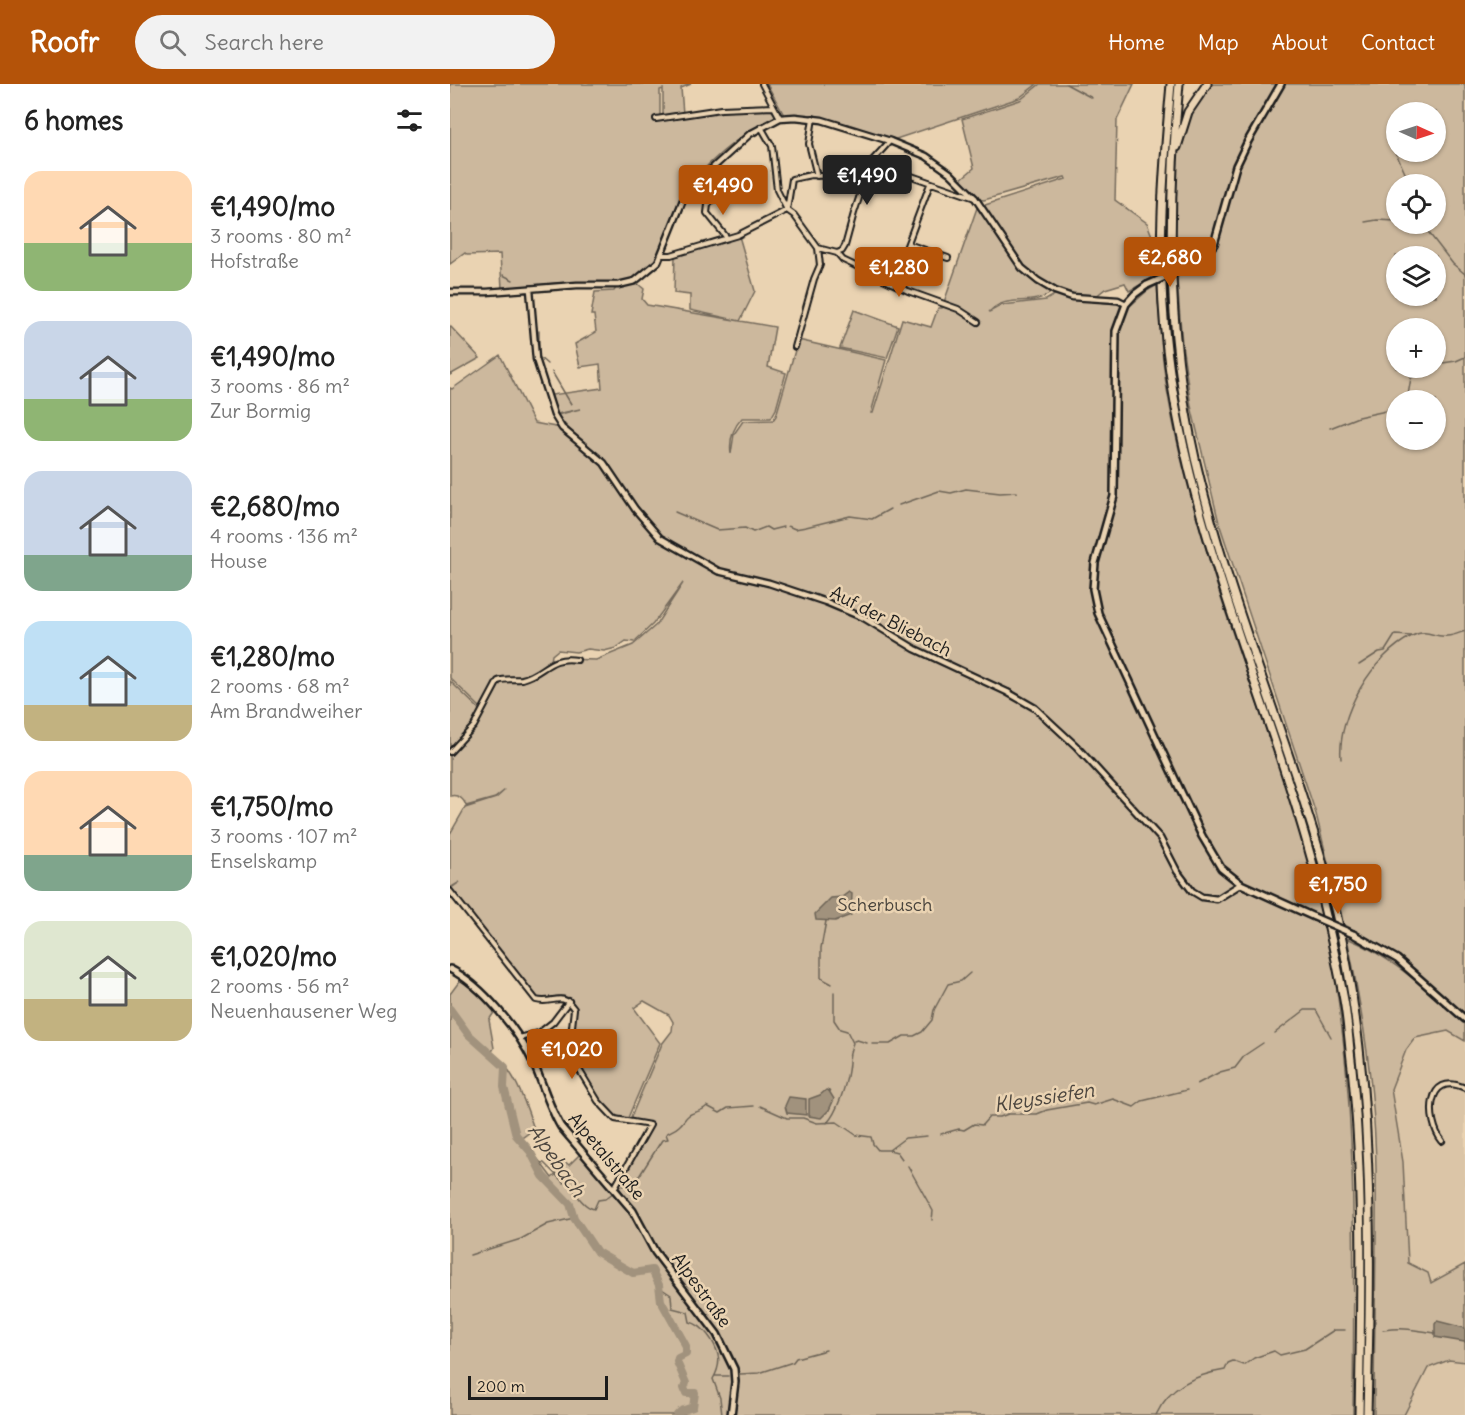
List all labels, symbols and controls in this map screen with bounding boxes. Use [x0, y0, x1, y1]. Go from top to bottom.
search box [135, 15, 555, 69]
text: Roofr [30, 24, 99, 60]
icon: search [156, 26, 189, 59]
text: Search here [204, 28, 324, 56]
text: Home [1108, 29, 1165, 56]
text: Map [1198, 29, 1239, 56]
text: About [1272, 29, 1328, 56]
text: Contact [1361, 29, 1435, 56]
north arrow [1386, 102, 1446, 162]
map controls [1386, 102, 1446, 450]
text: 6 homes [24, 104, 123, 137]
icon: filters [393, 104, 426, 137]
pin: €1,490 [818, 155, 916, 206]
text: €1,490 [837, 162, 897, 187]
pin: €1,490 [674, 165, 772, 216]
text: €1,490 [693, 172, 753, 197]
button: locate [1386, 174, 1446, 234]
text: €1,490/mo [210, 190, 335, 223]
icon: home [72, 195, 144, 267]
text: 3 rooms · 80 m² [210, 223, 352, 248]
pin: €2,680 [1121, 237, 1219, 288]
text: €2,680 [1138, 244, 1202, 269]
button: layers [1386, 246, 1446, 306]
pin: €1,280 [850, 247, 948, 298]
text: Hofstraße [210, 248, 299, 273]
text: €1,280 [869, 254, 929, 279]
button: + [1386, 318, 1446, 378]
text: €1,490/mo [210, 340, 335, 373]
icon: home [72, 345, 144, 417]
text: 3 rooms · 86 m² [210, 373, 350, 398]
button: − [1386, 390, 1446, 450]
text: Zur Bormig [210, 398, 311, 423]
text: €2,680/mo [210, 490, 340, 523]
icon: home [72, 495, 144, 567]
text: 4 rooms · 136 m² [210, 523, 358, 548]
text: House [210, 548, 267, 573]
street label: Auf der Bliebach [826, 580, 956, 662]
text: €1,280/mo [210, 640, 335, 673]
icon: home [72, 645, 144, 717]
text: 2 rooms · 68 m² [210, 673, 350, 698]
text: Am Brandweiher [210, 698, 362, 723]
text: €1,750/mo [210, 790, 333, 823]
icon: home [72, 795, 144, 867]
text: 3 rooms · 107 m² [210, 823, 358, 848]
text: Enselskamp [210, 848, 317, 873]
pin: €1,750 [1289, 864, 1387, 915]
text: €1,750 [1308, 871, 1368, 896]
park label: Scherbusch [838, 893, 932, 916]
text: €1,020/mo [210, 940, 337, 973]
icon: home [72, 945, 144, 1017]
text: 2 rooms · 56 m² [210, 973, 350, 998]
text: Neuenhausener Weg [210, 998, 397, 1023]
pin: €1,020 [523, 1029, 621, 1080]
text: €1,020 [541, 1036, 603, 1061]
water label: Kleyssiefen [992, 1077, 1096, 1117]
street label: Alpetalstraße [564, 1108, 650, 1204]
water label: Alpebach [523, 1119, 591, 1202]
street label: Alpestraße [667, 1248, 737, 1332]
scale bar [468, 1373, 608, 1400]
text: 200 m [477, 1376, 525, 1396]

